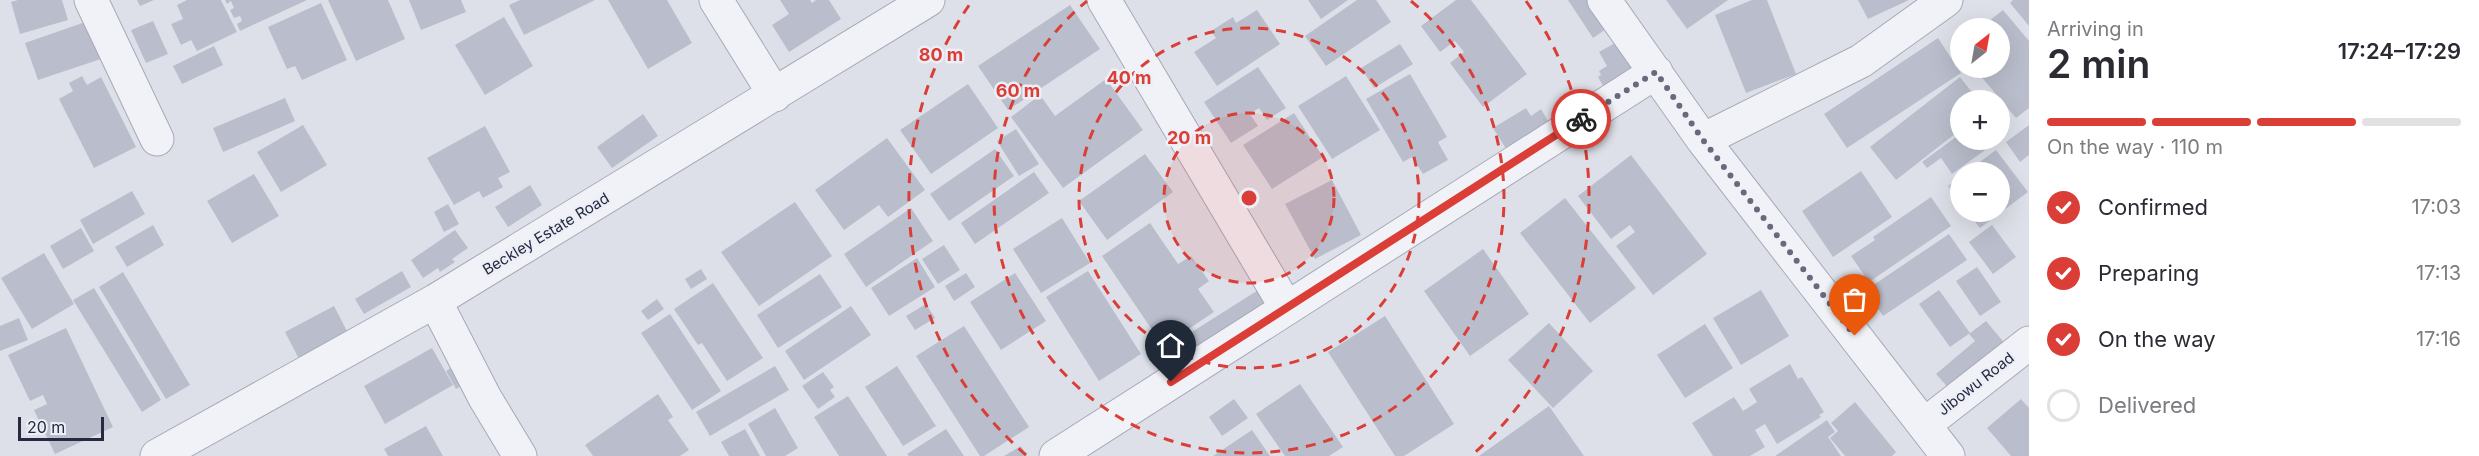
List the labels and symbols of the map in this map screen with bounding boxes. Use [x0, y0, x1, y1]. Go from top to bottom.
north arrow [1950, 18, 2010, 78]
text: 80 m [919, 44, 963, 65]
text: 40 m [1107, 67, 1152, 88]
text: 60 m [996, 80, 1040, 101]
courier [1551, 89, 1611, 149]
text: 20 m [1167, 127, 1211, 148]
street label: Beckley Estate Road [479, 188, 612, 279]
centre of rings [1239, 188, 1259, 208]
pin [1829, 274, 1880, 336]
pin [1145, 320, 1196, 382]
street label: Jibowu Road [1934, 348, 2018, 419]
scale bar [18, 414, 104, 442]

